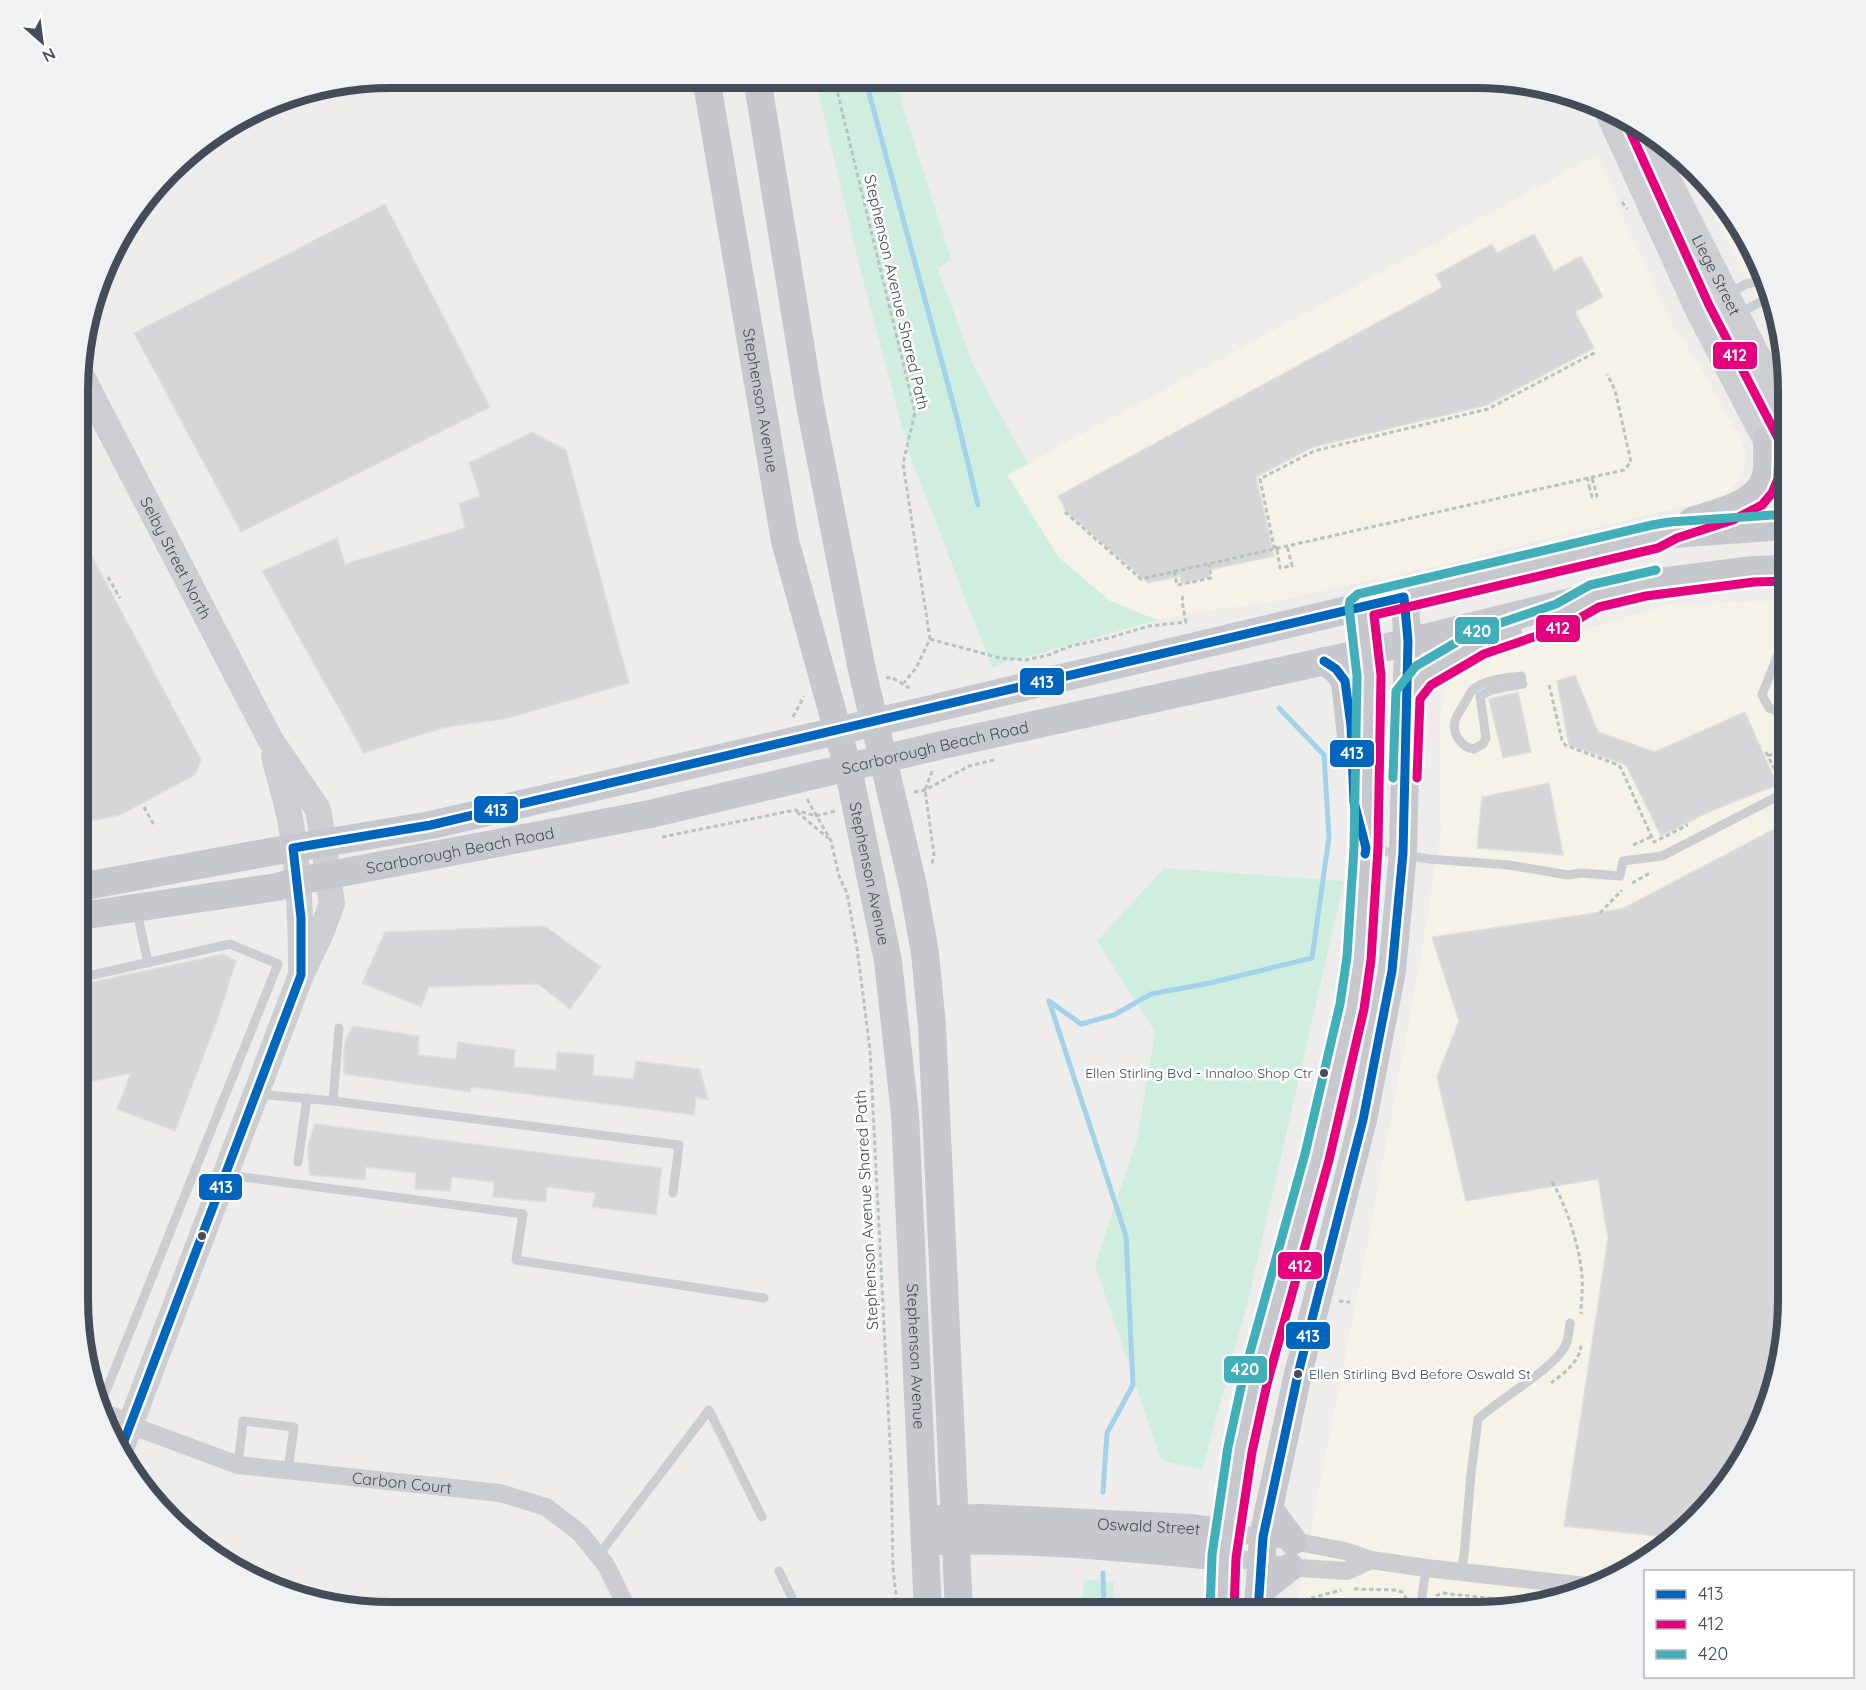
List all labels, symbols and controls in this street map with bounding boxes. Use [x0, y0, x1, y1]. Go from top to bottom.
north arrow [12, 12, 72, 72]
text: N [39, 44, 59, 67]
street label: Stephenson Avenue Shared Path [860, 172, 934, 412]
street label: Liege Street [1688, 231, 1745, 319]
street label: Stephenson Avenue [739, 327, 783, 474]
line badge: 412 [1712, 341, 1758, 370]
text: 412 [1723, 345, 1747, 365]
street label: Selby Street North [136, 493, 216, 622]
line badge: 412 [1535, 614, 1581, 643]
line badge: 420 [1454, 616, 1500, 645]
text: 412 [1546, 618, 1570, 638]
text: 420 [1463, 621, 1491, 641]
line badge: 413 [1019, 667, 1065, 696]
text: 413 [1030, 672, 1054, 692]
street label: Scarborough Beach Road [840, 716, 1030, 778]
line badge: 413 [1329, 739, 1375, 768]
text: 413 [1340, 743, 1364, 763]
line badge: 413 [473, 795, 519, 824]
text: 413 [484, 800, 508, 820]
street label: Stephenson Avenue [845, 800, 894, 947]
street label: Scarborough Beach Road [364, 822, 556, 878]
place label: Ellen Stirling Bvd - Innaloo Shop Ctr [1085, 1064, 1314, 1082]
marker: Ellen Stirling Bvd - Innaloo Shop Ctr [1318, 1067, 1330, 1079]
street label: Stephenson Avenue Shared Path [850, 1089, 882, 1331]
line badge: 413 [198, 1173, 243, 1201]
text: 413 [209, 1177, 233, 1197]
unlabelled marker [196, 1230, 208, 1242]
line badge: 412 [1277, 1251, 1323, 1280]
text: 412 [1288, 1256, 1312, 1276]
street label: Stephenson Avenue [903, 1283, 930, 1430]
line badge: 413 [1285, 1321, 1331, 1350]
text: 413 [1296, 1326, 1320, 1346]
line badge: 420 [1223, 1355, 1268, 1384]
text: 420 [1231, 1359, 1259, 1379]
place label: Ellen Stirling Bvd Before Oswald St [1309, 1365, 1531, 1383]
marker: Ellen Stirling Bvd Before Oswald St [1292, 1368, 1304, 1380]
street label: Carbon Court [351, 1467, 453, 1498]
street label: Oswald Street [1097, 1513, 1202, 1539]
legend [1644, 1570, 1854, 1678]
text: 413 [1698, 1582, 1723, 1605]
text: 412 [1698, 1612, 1724, 1635]
text: 420 [1698, 1642, 1728, 1665]

